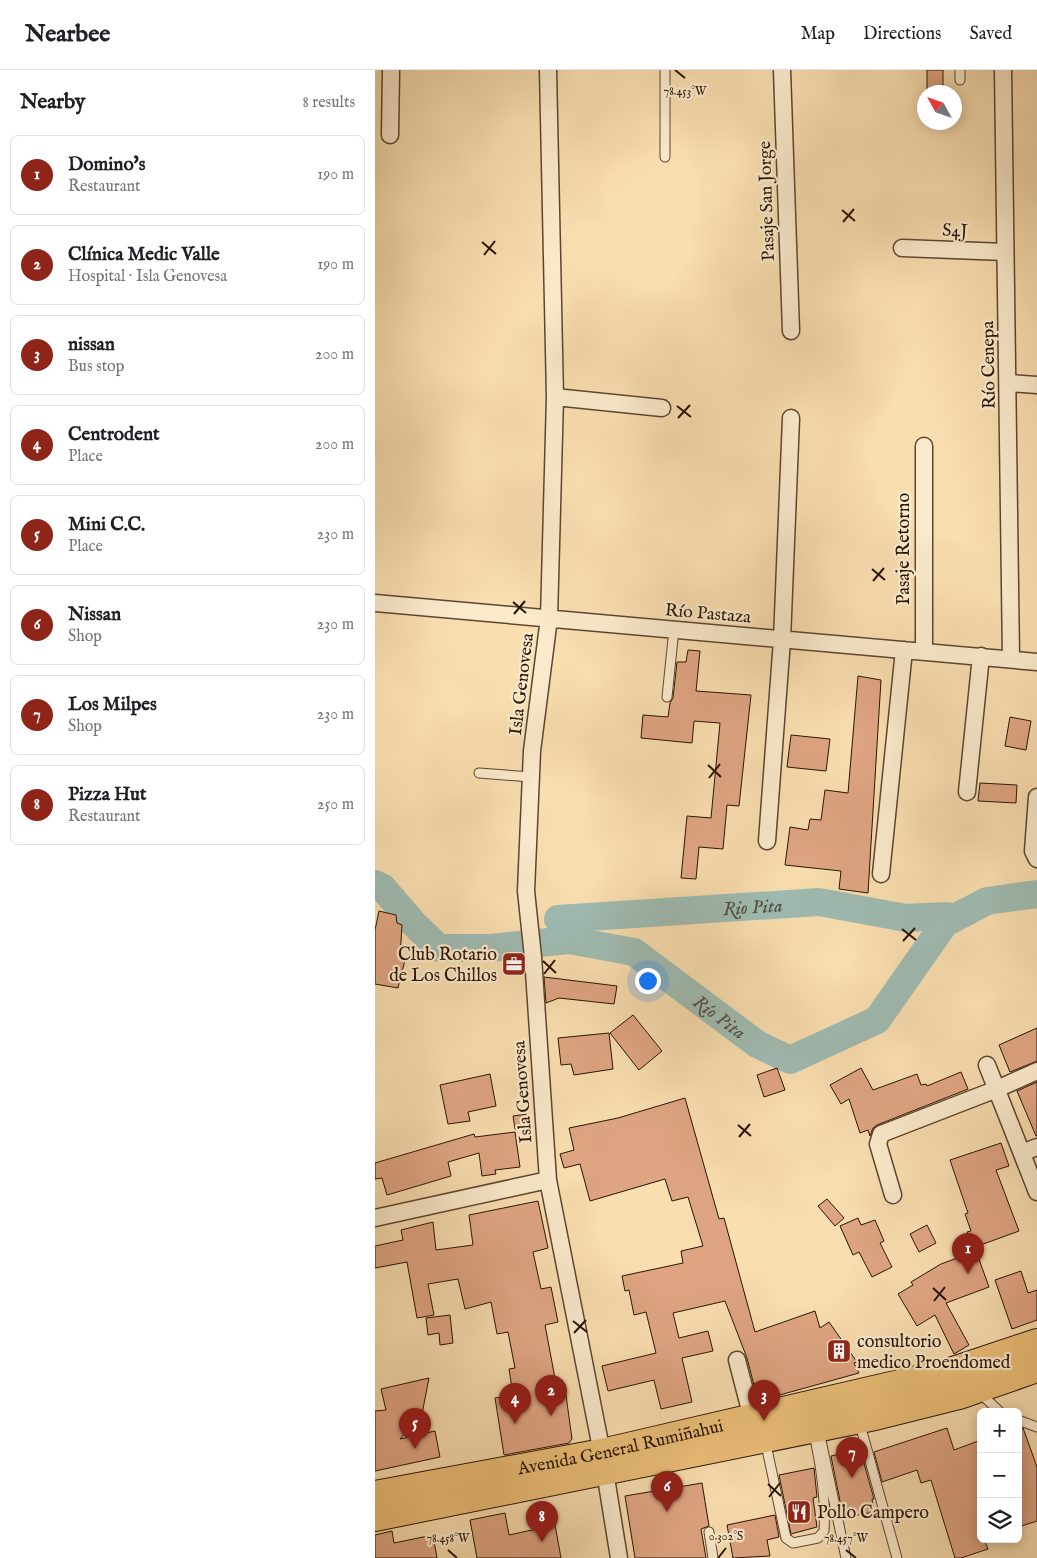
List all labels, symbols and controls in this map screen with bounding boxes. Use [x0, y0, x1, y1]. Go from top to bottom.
text: Nearbee [25, 19, 110, 50]
text: Map [801, 23, 835, 46]
text: Directions [863, 23, 941, 46]
text: Saved [969, 23, 1012, 46]
text: 78.453°W [664, 84, 707, 99]
north arrow [917, 85, 962, 130]
text: Nearby [20, 89, 85, 116]
text: 8 results [303, 93, 355, 113]
street label: Pasaje San Jorge [754, 140, 781, 261]
text: Domino's [68, 153, 145, 177]
text: 1 [34, 165, 40, 185]
text: 190 m [317, 165, 354, 185]
text: Restaurant [68, 177, 141, 197]
street label: S4J [942, 220, 969, 243]
text: Clínica Medic Valle [68, 243, 220, 267]
text: 2 [33, 255, 41, 275]
text: 190 m [317, 255, 354, 275]
text: Hospital · Isla Genovesa [68, 267, 227, 287]
street label: Río Cenepa [977, 320, 1002, 409]
text: nissan [68, 333, 115, 357]
text: 3 [34, 345, 40, 365]
text: 200 m [315, 345, 354, 365]
text: Bus stop [68, 357, 124, 377]
text: Centrodent [68, 423, 160, 447]
text: 4 [33, 435, 41, 455]
text: 200 m [315, 435, 354, 455]
text: Place [68, 447, 103, 467]
street label: Pasaje Retorno [893, 493, 916, 605]
text: Mini C.C. [68, 513, 145, 537]
text: 5 [34, 525, 40, 545]
text: 230 m [317, 525, 354, 545]
text: Place [68, 537, 103, 557]
street label: Río Pastaza [664, 599, 752, 630]
text: Nissan [68, 603, 121, 627]
text: 6 [34, 615, 40, 635]
text: 230 m [317, 615, 354, 635]
text: Shop [68, 627, 102, 647]
street label: Isla Genovesa [505, 632, 540, 737]
text: Los Milpes [68, 693, 157, 717]
text: 7 [33, 705, 41, 725]
text: 230 m [317, 705, 354, 725]
text: Shop [68, 717, 102, 737]
text: Pizza Hut [68, 783, 146, 807]
text: 8 [34, 795, 40, 815]
text: 250 m [317, 795, 354, 815]
text: Restaurant [68, 807, 141, 827]
water label: Rio Pita [722, 894, 783, 922]
place label: Club Rotario de Los Chillos [389, 944, 497, 988]
office icon: Club Rotario de Los Chillos [501, 951, 527, 977]
your location [635, 968, 661, 994]
water label: Río Pita [688, 990, 750, 1045]
street label: Isla Genovesa [508, 1040, 539, 1144]
pin: 1 [952, 1233, 984, 1274]
place label: consultorio medico Proendomed [857, 1331, 1011, 1375]
building icon: consultorio medico Proendomed [826, 1338, 852, 1364]
pin: 2 [535, 1375, 567, 1416]
pin: 3 [748, 1380, 780, 1421]
pin: 4 [499, 1383, 531, 1424]
pin: 5 [399, 1408, 431, 1449]
map controls [977, 1408, 1022, 1543]
button: + [977, 1408, 1022, 1453]
street label: Avenida General Rumiñahui [515, 1415, 726, 1482]
pin: 7 [836, 1437, 868, 1478]
button: − [977, 1453, 1022, 1498]
pin: 6 [651, 1471, 683, 1512]
button: layers [977, 1498, 1022, 1543]
restaurant icon: Pollo Campero [786, 1499, 812, 1525]
pin: 8 [526, 1501, 558, 1542]
place label: Pollo Campero [817, 1502, 929, 1525]
text: 0.302°S [709, 1529, 743, 1544]
text: 78.458°W [426, 1531, 470, 1546]
text: 78.457°W [824, 1531, 869, 1546]

